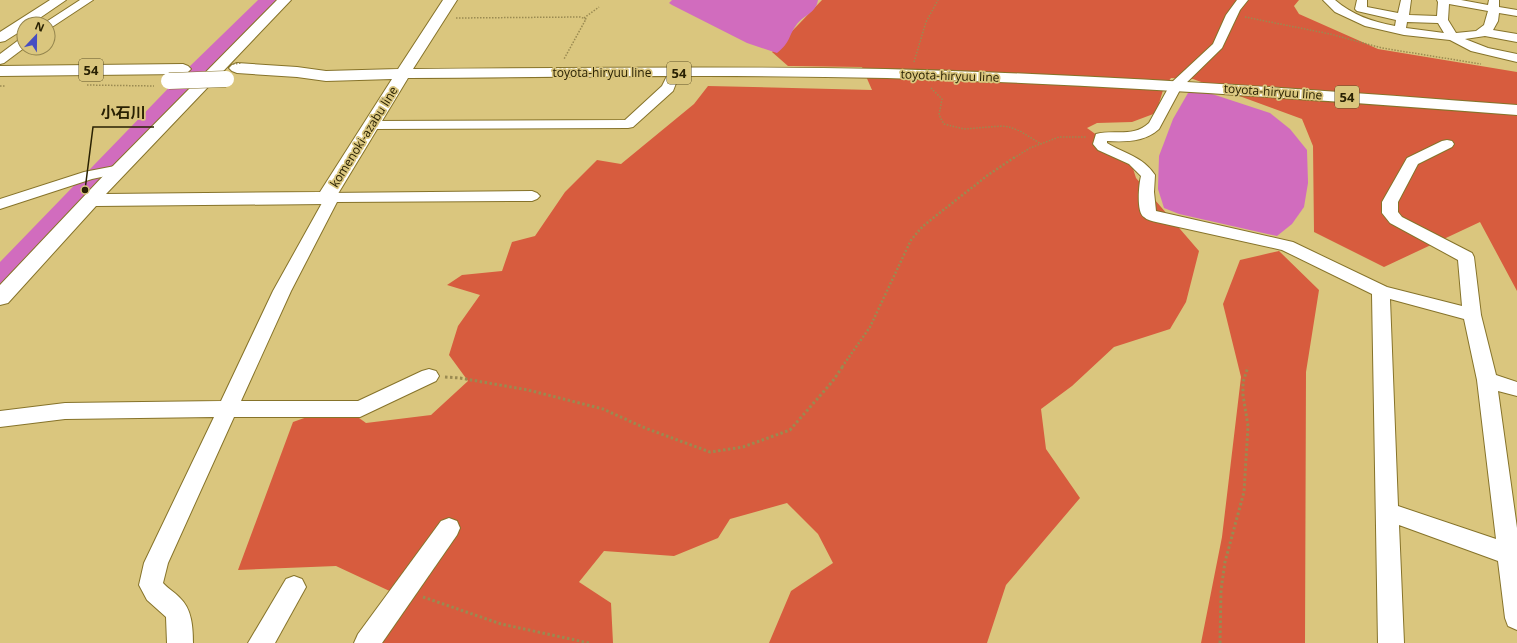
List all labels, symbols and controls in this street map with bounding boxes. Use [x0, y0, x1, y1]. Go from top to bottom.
north arrow [16, 16, 56, 56]
text: N [33, 18, 47, 35]
road number: 54 [79, 59, 103, 81]
road number: 54 [667, 62, 691, 84]
street label: toyota-hiryuu line [553, 64, 652, 81]
street label: toyota-hiryuu line [900, 65, 1000, 86]
street label: toyota-hiryuu line [1223, 80, 1323, 103]
street label: komenoki-azabu line [326, 83, 402, 190]
road number: 54 [1335, 86, 1359, 108]
callout: 小石川 [93, 100, 154, 127]
text: 小石川 [100, 102, 146, 122]

